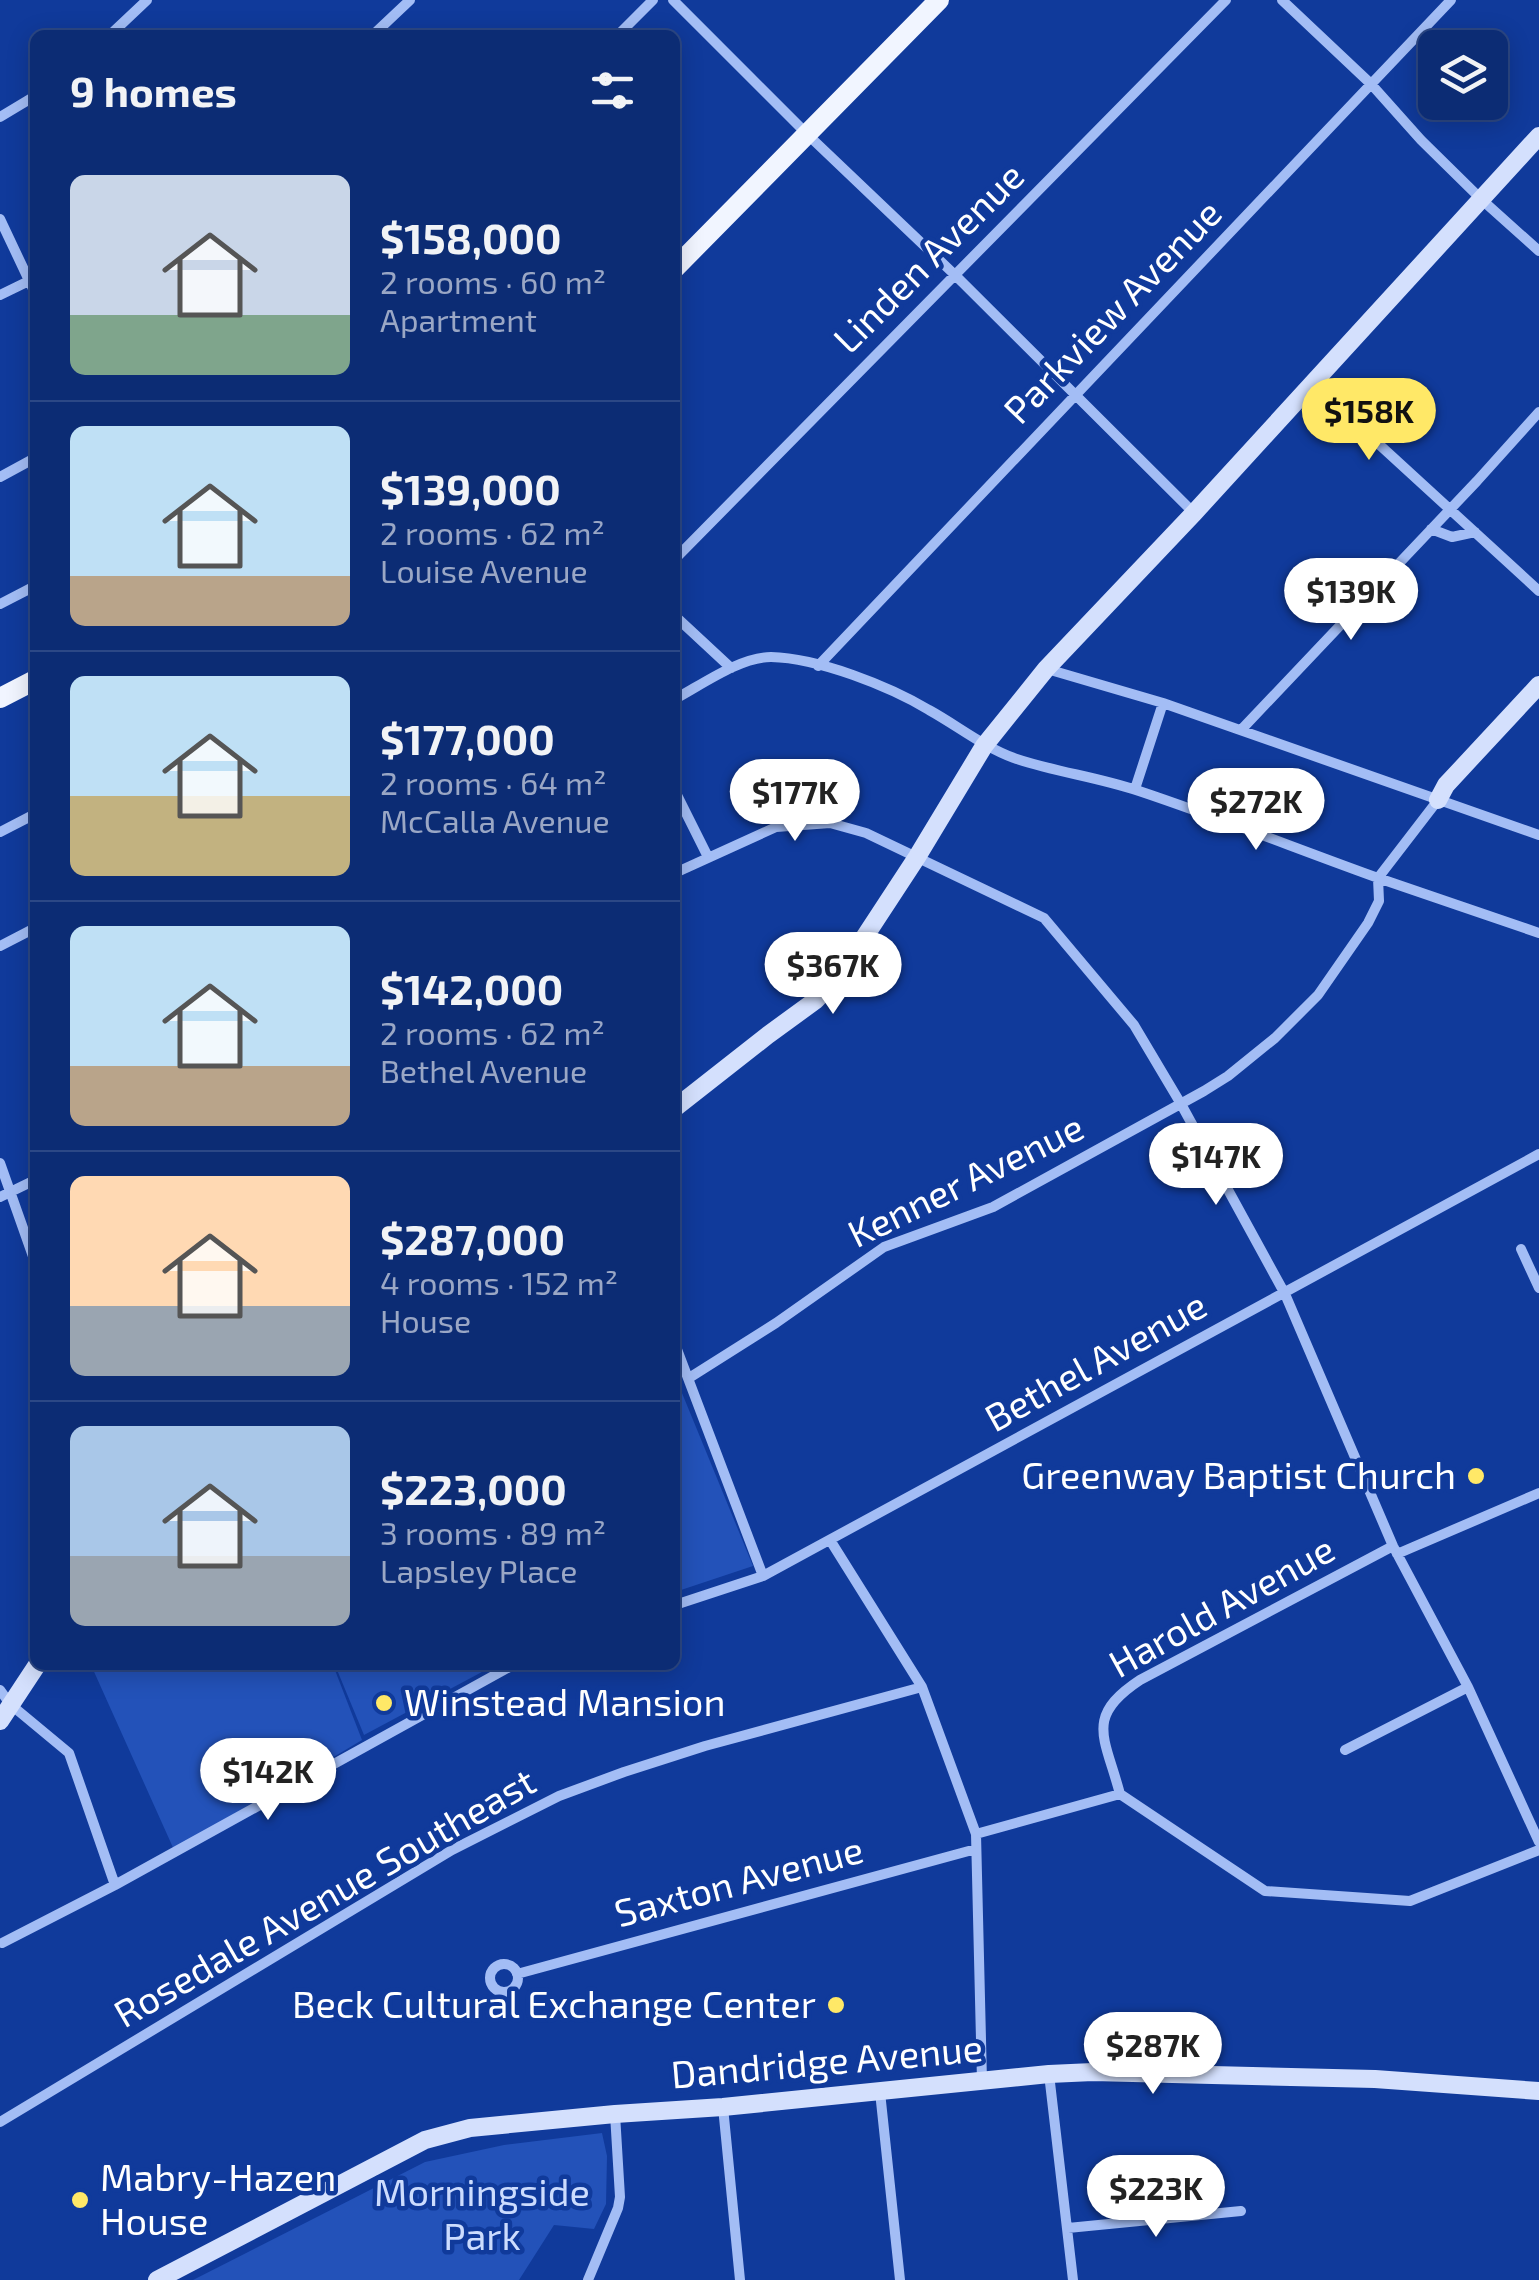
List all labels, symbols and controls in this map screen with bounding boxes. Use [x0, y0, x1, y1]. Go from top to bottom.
map controls [1418, 30, 1508, 120]
button: layers [1418, 30, 1508, 120]
icon: filters [585, 63, 640, 118]
text: 9 homes [70, 65, 237, 115]
street label: Linden Avenue [823, 152, 1032, 361]
street label: Parkview Avenue [993, 189, 1230, 432]
text: $158,000 [380, 212, 562, 262]
icon: home [150, 215, 270, 335]
text: 2 rooms · 60 m² [380, 262, 606, 300]
text: Apartment [380, 300, 537, 338]
pin: $158K [1299, 378, 1439, 463]
text: $158K [1324, 391, 1414, 429]
text: $139,000 [380, 463, 561, 513]
icon: home [150, 466, 270, 586]
text: 2 rooms · 62 m² [380, 513, 605, 551]
text: Louise Avenue [380, 551, 588, 589]
pin: $139K [1281, 558, 1421, 643]
text: $139K [1306, 571, 1396, 609]
text: $177,000 [380, 713, 555, 763]
icon: home [150, 716, 270, 836]
pin: $177K [725, 759, 865, 844]
text: 2 rooms · 64 m² [380, 763, 606, 801]
pin: $272K [1186, 768, 1326, 853]
text: $177K [752, 772, 838, 810]
text: $272K [1210, 781, 1302, 819]
text: McCalla Avenue [380, 801, 610, 839]
pin: $367K [763, 932, 903, 1017]
text: $367K [787, 945, 879, 983]
text: $142,000 [380, 963, 563, 1013]
icon: home [150, 966, 270, 1086]
text: 2 rooms · 62 m² [380, 1013, 605, 1051]
text: Bethel Avenue [380, 1051, 587, 1089]
street label: Kenner Avenue [840, 1102, 1090, 1256]
pin: $147K [1146, 1123, 1286, 1208]
text: $147K [1171, 1136, 1261, 1174]
text: $287,000 [380, 1213, 565, 1263]
icon: home [150, 1216, 270, 1336]
text: 4 rooms · 152 m² [380, 1263, 618, 1301]
street label: Bethel Avenue [976, 1280, 1214, 1440]
text: House [380, 1301, 471, 1339]
place label: Greenway Baptist Church [1021, 1451, 1456, 1497]
text: $223,000 [380, 1463, 567, 1513]
marker: Greenway Baptist Church [1465, 1465, 1487, 1487]
icon: home [150, 1466, 270, 1586]
text: 3 rooms · 89 m² [380, 1513, 606, 1551]
street label: Harold Avenue [1100, 1524, 1342, 1686]
text: Lapsley Place [380, 1551, 577, 1589]
place label: Winstead Mansion [404, 1678, 725, 1724]
marker: Winstead Mansion [373, 1692, 395, 1714]
pin: $142K [198, 1738, 338, 1823]
text: $142K [222, 1751, 314, 1789]
street label: Rosedale Avenue Southeast [105, 1757, 543, 2036]
street label: Saxton Avenue [609, 1825, 868, 1935]
place label: Beck Cultural Exchange Center [292, 1980, 816, 2026]
marker: Beck Cultural Exchange Center [825, 1994, 847, 2016]
pin: $287K [1083, 2012, 1223, 2097]
street label: Dandridge Avenue [669, 2023, 985, 2097]
text: $287K [1106, 2025, 1200, 2063]
place label: Mabry-Hazen House [100, 2153, 336, 2243]
pin: $223K [1086, 2155, 1226, 2240]
park label: Morningside Park [374, 2168, 590, 2258]
text: $223K [1109, 2168, 1203, 2206]
marker: Mabry-Hazen House [69, 2189, 91, 2211]

